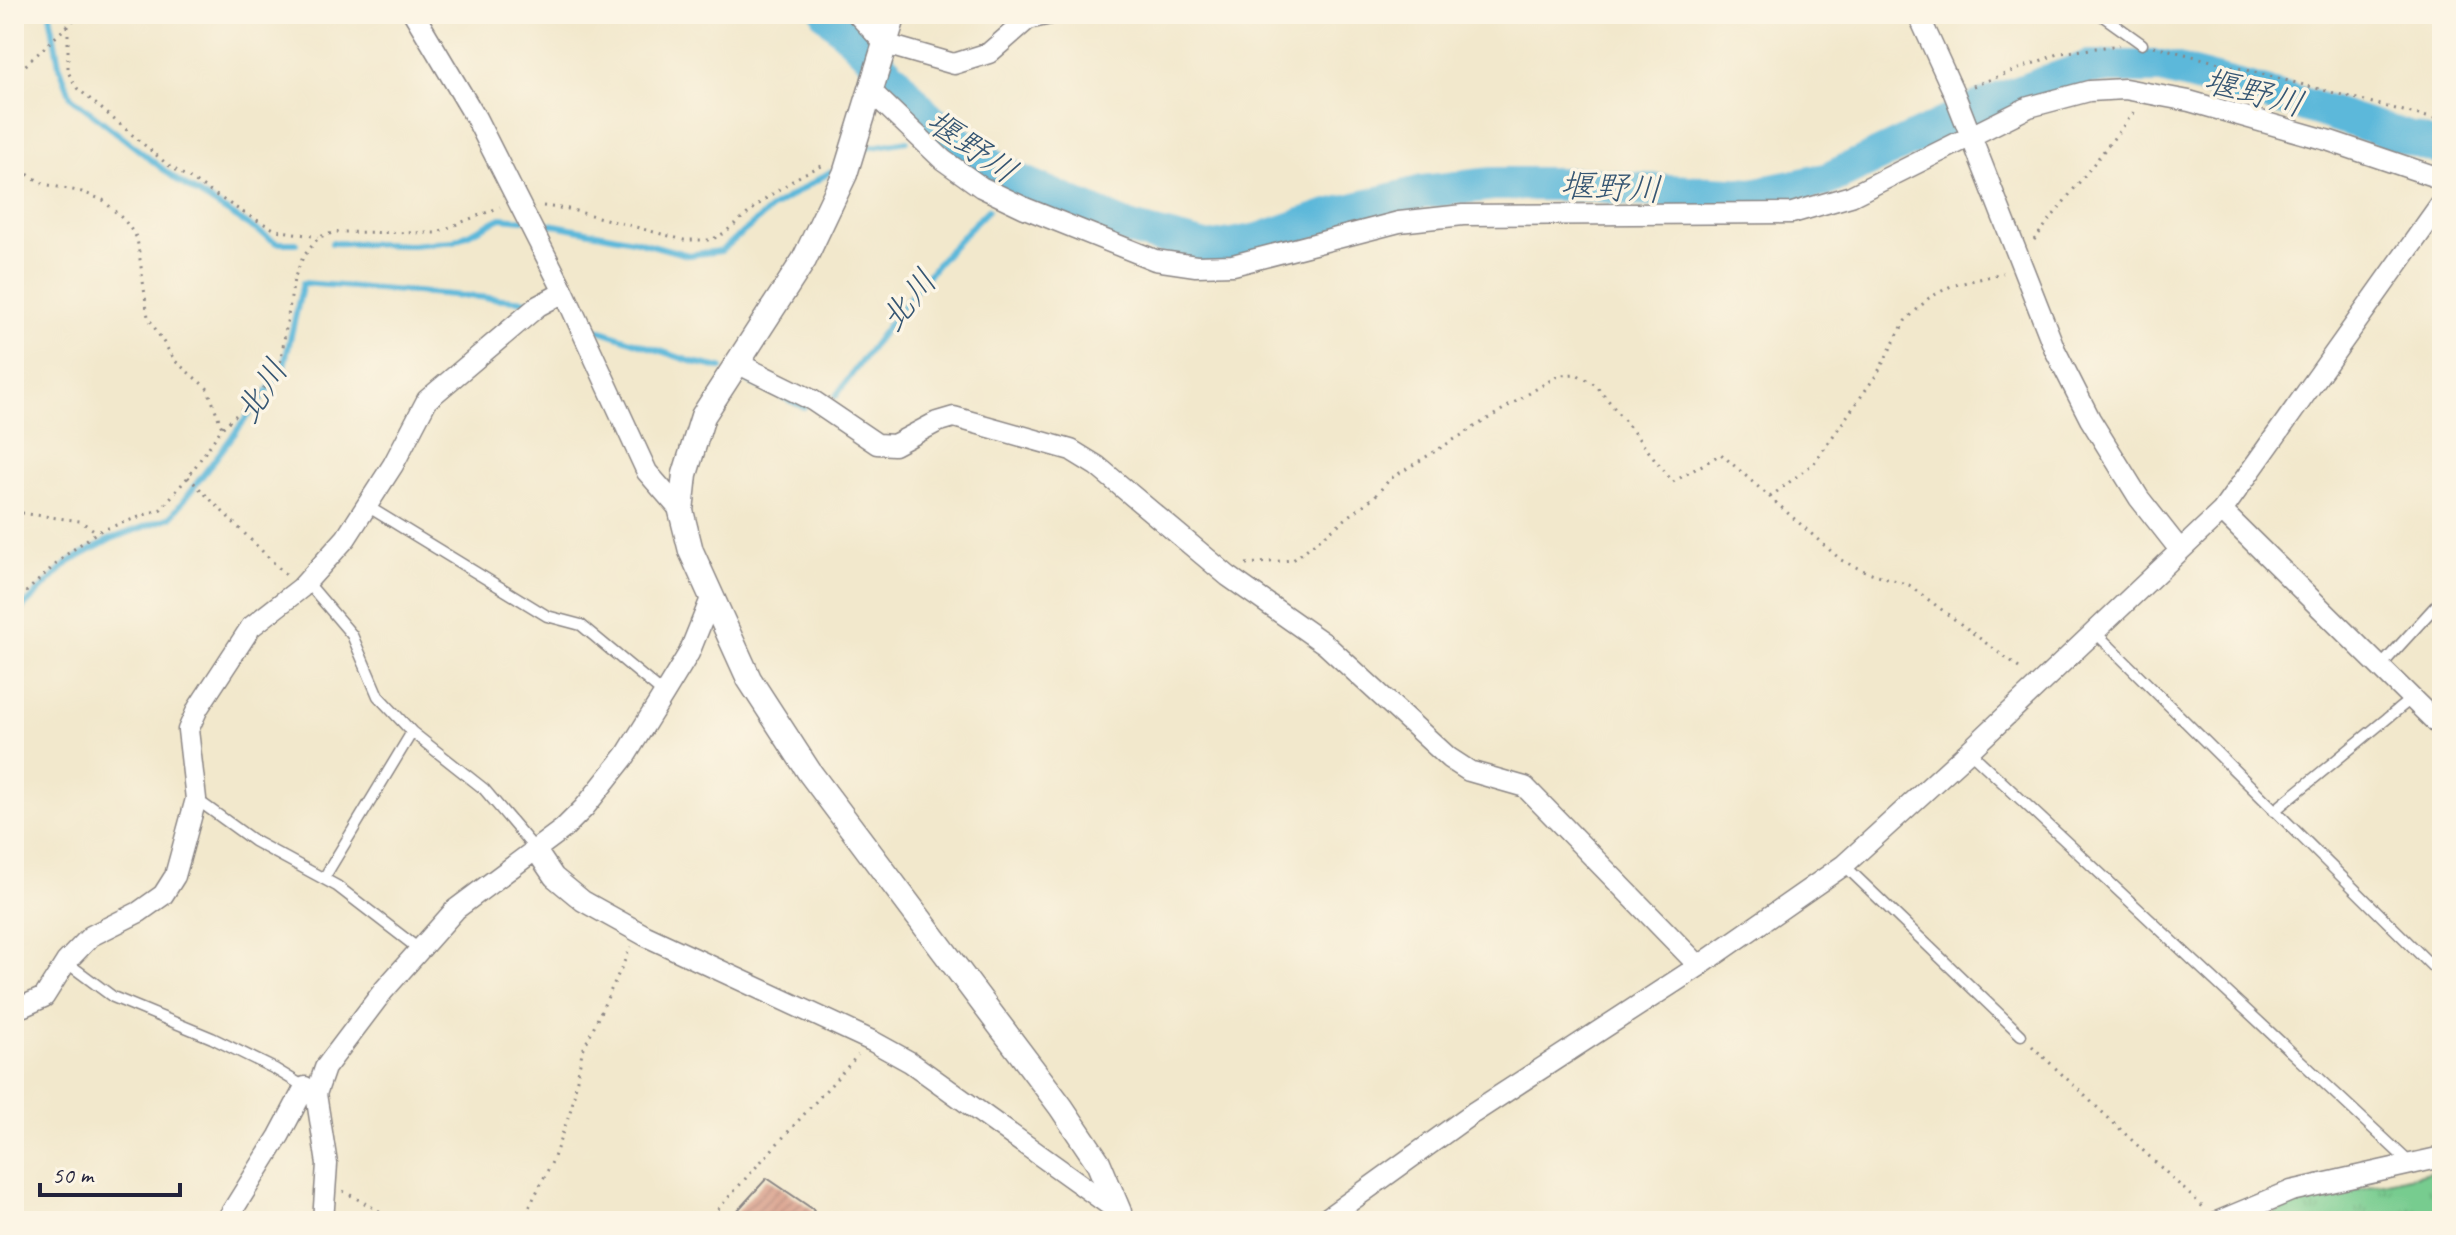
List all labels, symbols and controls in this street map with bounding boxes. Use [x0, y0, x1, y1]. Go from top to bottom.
water label: 堰野川 [2199, 58, 2309, 126]
water label: 堰野川 [918, 99, 1026, 193]
water label: 堰野川 [1559, 163, 1663, 211]
water label: 北川 [870, 260, 946, 340]
water label: 北川 [225, 351, 297, 431]
scale bar [40, 1147, 180, 1197]
text: 50 m [52, 1160, 95, 1190]

